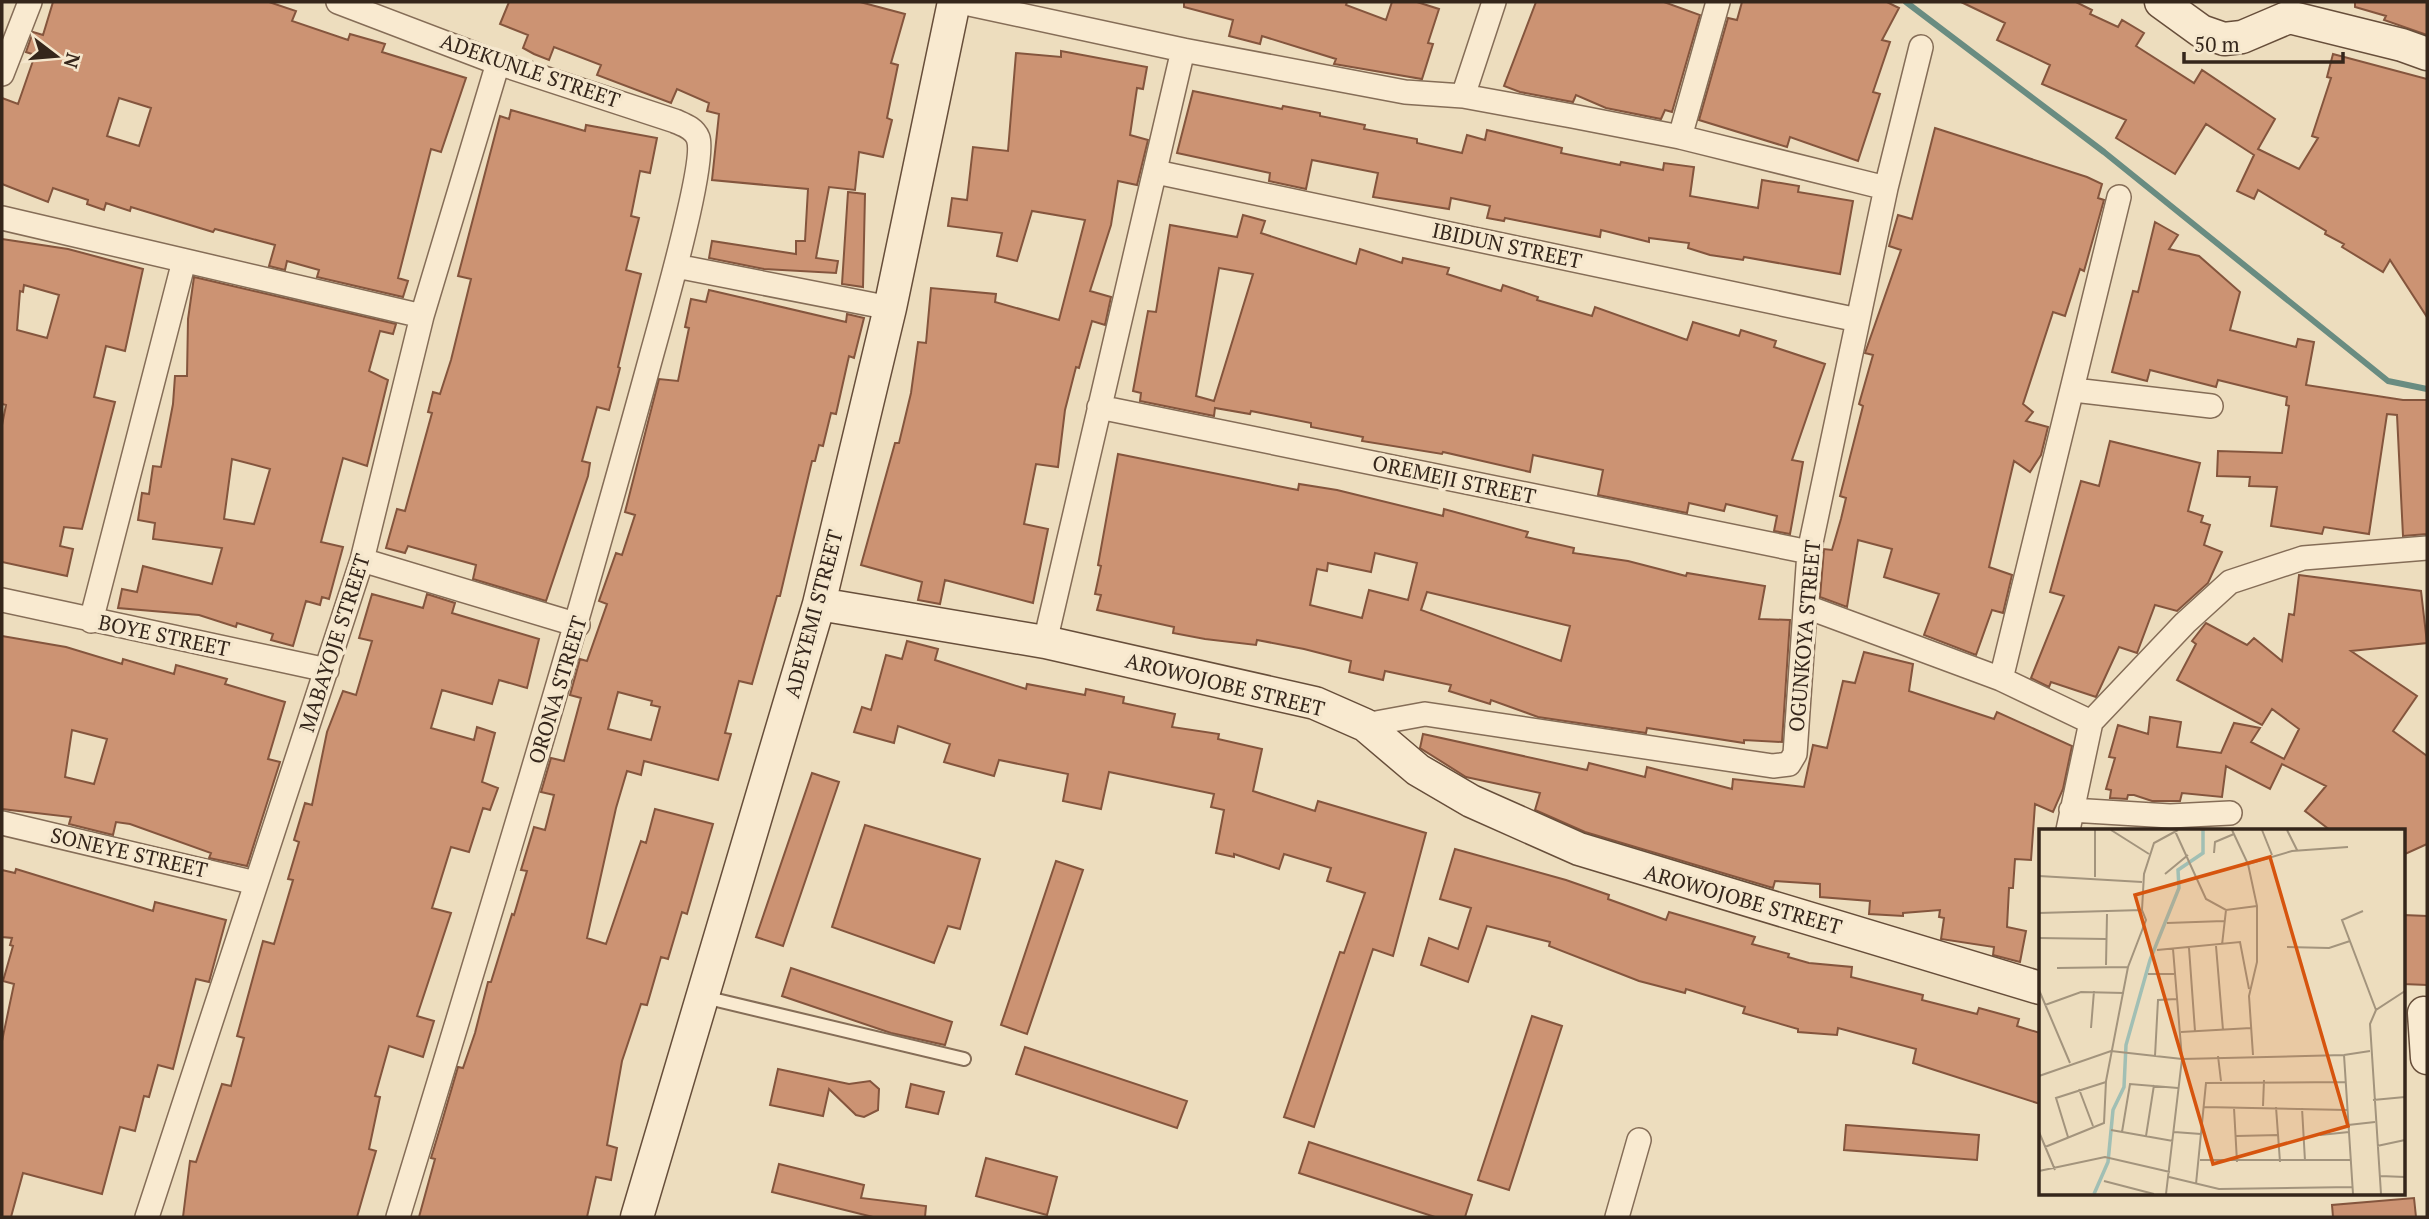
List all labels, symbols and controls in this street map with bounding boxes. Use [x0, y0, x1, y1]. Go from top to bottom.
north arrow [21, 21, 91, 91]
scale bar [2184, 21, 2343, 65]
street label: ADEKUNLE STREET [437, 26, 624, 114]
text: 50 m [2194, 30, 2240, 58]
text: N [59, 50, 87, 72]
street label: IBIDUN STREET [1430, 216, 1585, 275]
street label: OREMEJI STREET [1370, 448, 1538, 510]
street label: ADEYEMI STREET [777, 527, 849, 701]
street label: OGUNKOYA STREET [1782, 539, 1826, 733]
street label: MABAYOJE STREET [292, 550, 376, 735]
street label: BOYE STREET [96, 607, 232, 663]
street label: ORONA STREET [521, 612, 593, 767]
street label: AROWOJOBE STREET [1123, 646, 1328, 722]
street label: SONEYE STREET [48, 820, 210, 884]
inset map [2039, 829, 2404, 1194]
street label: AROWOJOBE STREET [1641, 857, 1845, 941]

